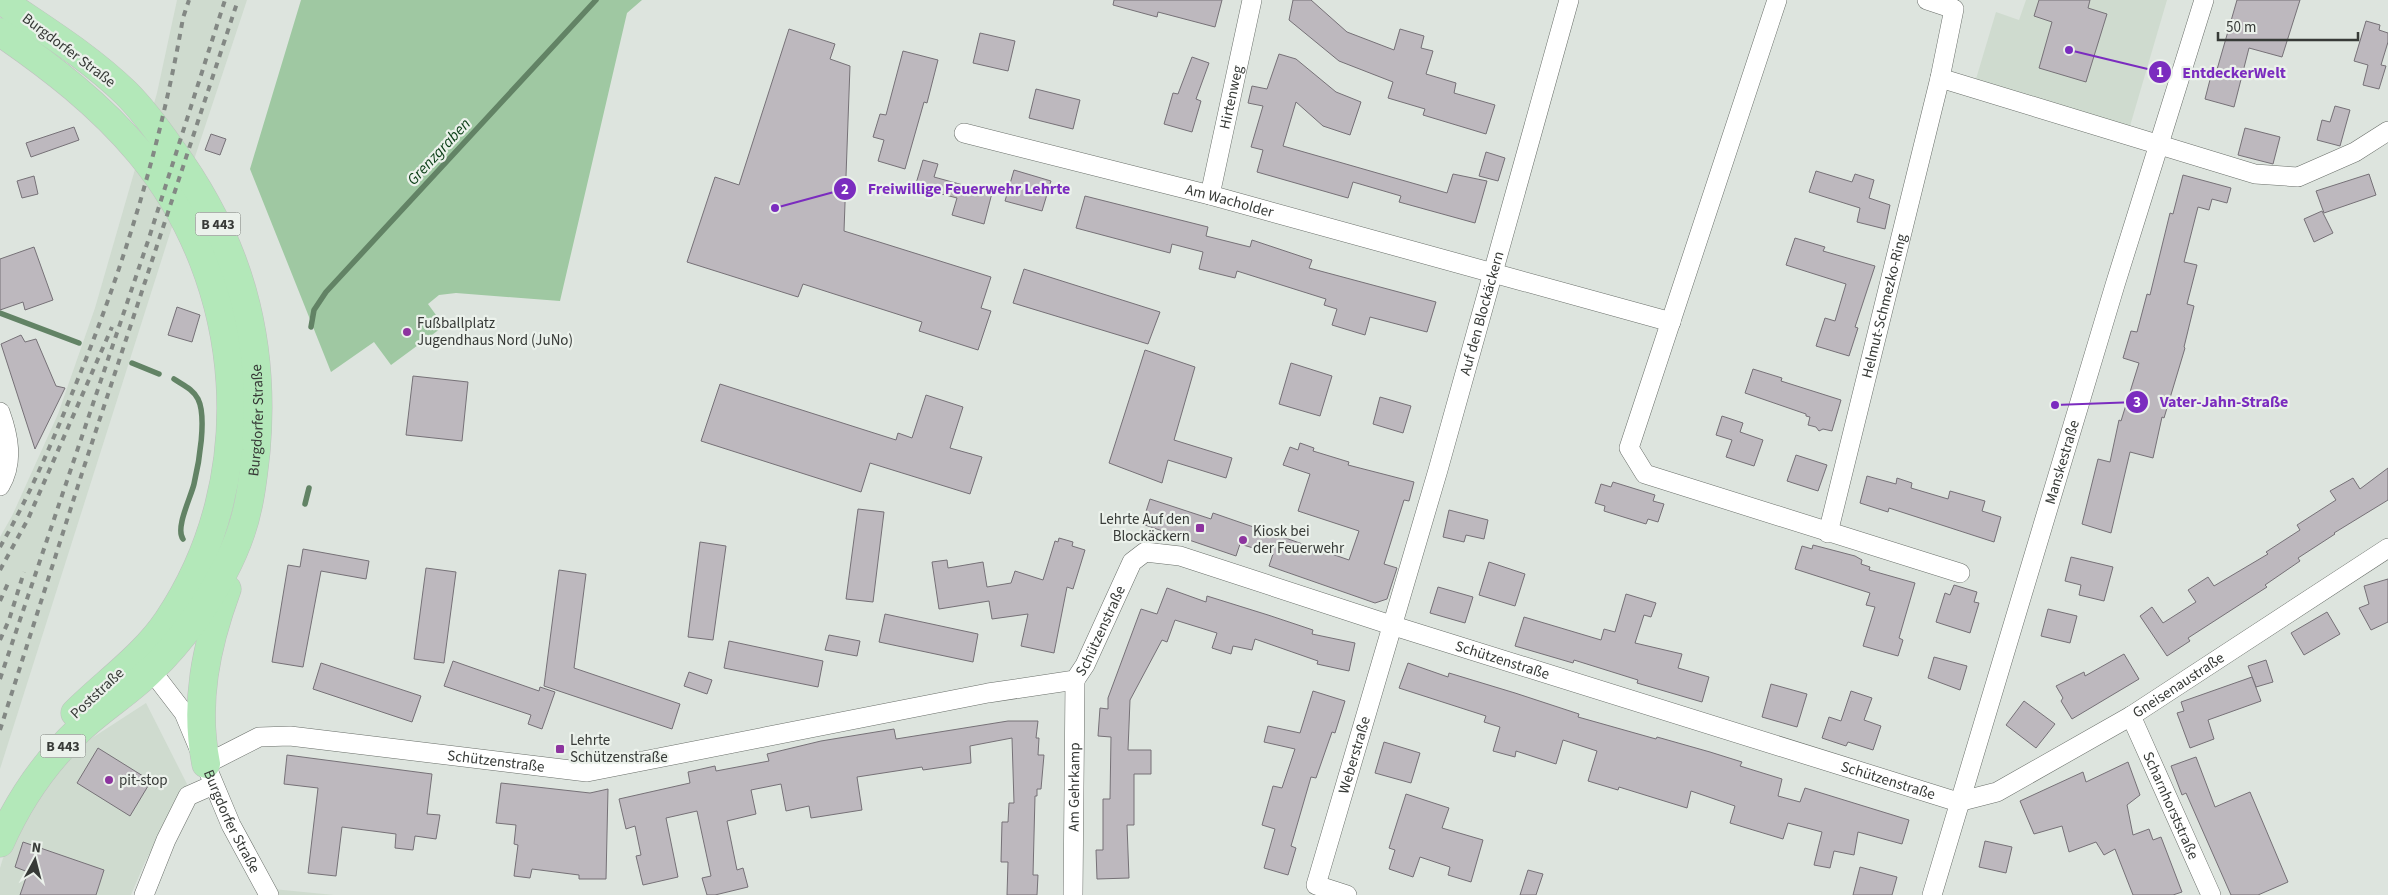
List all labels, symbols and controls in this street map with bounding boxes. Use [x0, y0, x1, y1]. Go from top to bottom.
street label: Burgdorfer Straße [18, 8, 120, 93]
scale bar [2218, 10, 2358, 42]
text: 50 m [2226, 17, 2256, 38]
callout: EntdeckerWelt [2148, 57, 2296, 88]
text: 1 [2156, 62, 2164, 83]
text: EntdeckerWelt [2182, 62, 2286, 84]
street label: Hirtenweg [1214, 63, 1249, 131]
water label: Grenzgraben [402, 113, 476, 190]
callout: Freiwillige Feuerwehr Lehrte [833, 173, 1080, 204]
text: Freiwillige Feuerwehr Lehrte [868, 178, 1070, 200]
text: 2 [841, 179, 849, 200]
street label: Am Wacholder [1183, 179, 1277, 223]
road number: B 443 [196, 212, 240, 235]
street label: Helmut-Schmezko-Ring [1857, 231, 1912, 380]
street label: Auf den Blockäckern [1455, 249, 1510, 378]
place label: Fußballplatz Jugendhaus Nord (JuNo) [417, 313, 573, 351]
marker: Fußballplatz Jugendhaus Nord (JuNo) [401, 326, 413, 338]
street label: Burgdorfer Straße [243, 363, 269, 477]
callout: Vater-Jahn-Straße [2125, 386, 2298, 417]
text: Vater-Jahn-Straße [2159, 391, 2288, 413]
text: 3 [2133, 392, 2141, 413]
street label: Manskestraße [2040, 417, 2085, 507]
place label: Lehrte Auf den Blockäckern [1099, 509, 1190, 547]
place label: Kiosk bei der Feuerwehr [1253, 521, 1345, 559]
marker: Lehrte Auf den Blockäckern [1194, 522, 1206, 534]
marker: Kiosk bei der Feuerwehr [1237, 534, 1249, 546]
street label: Schützenstraße [1070, 582, 1131, 680]
street label: Schützenstraße [1453, 636, 1552, 685]
street label: Gneisenaustraße [2128, 648, 2229, 723]
street label: Poststraße [66, 663, 129, 724]
street label: Weberstraße [1333, 714, 1376, 796]
place label: Lehrte Schützenstraße [570, 730, 668, 768]
road number: B 443 [40, 734, 86, 758]
street label: Am Gehrkamp [1064, 742, 1085, 832]
marker: Lehrte Schützenstraße [554, 743, 566, 755]
street label: Schützenstraße [446, 745, 546, 778]
street label: Scharnhorststraße [2137, 748, 2204, 863]
street label: Schützenstraße [1838, 756, 1938, 805]
street label: Burgdorfer Straße [198, 767, 265, 877]
place label: pit-stop [119, 770, 168, 791]
marker: pit-stop [103, 774, 115, 786]
north arrow [10, 835, 60, 885]
text: N [31, 838, 42, 859]

